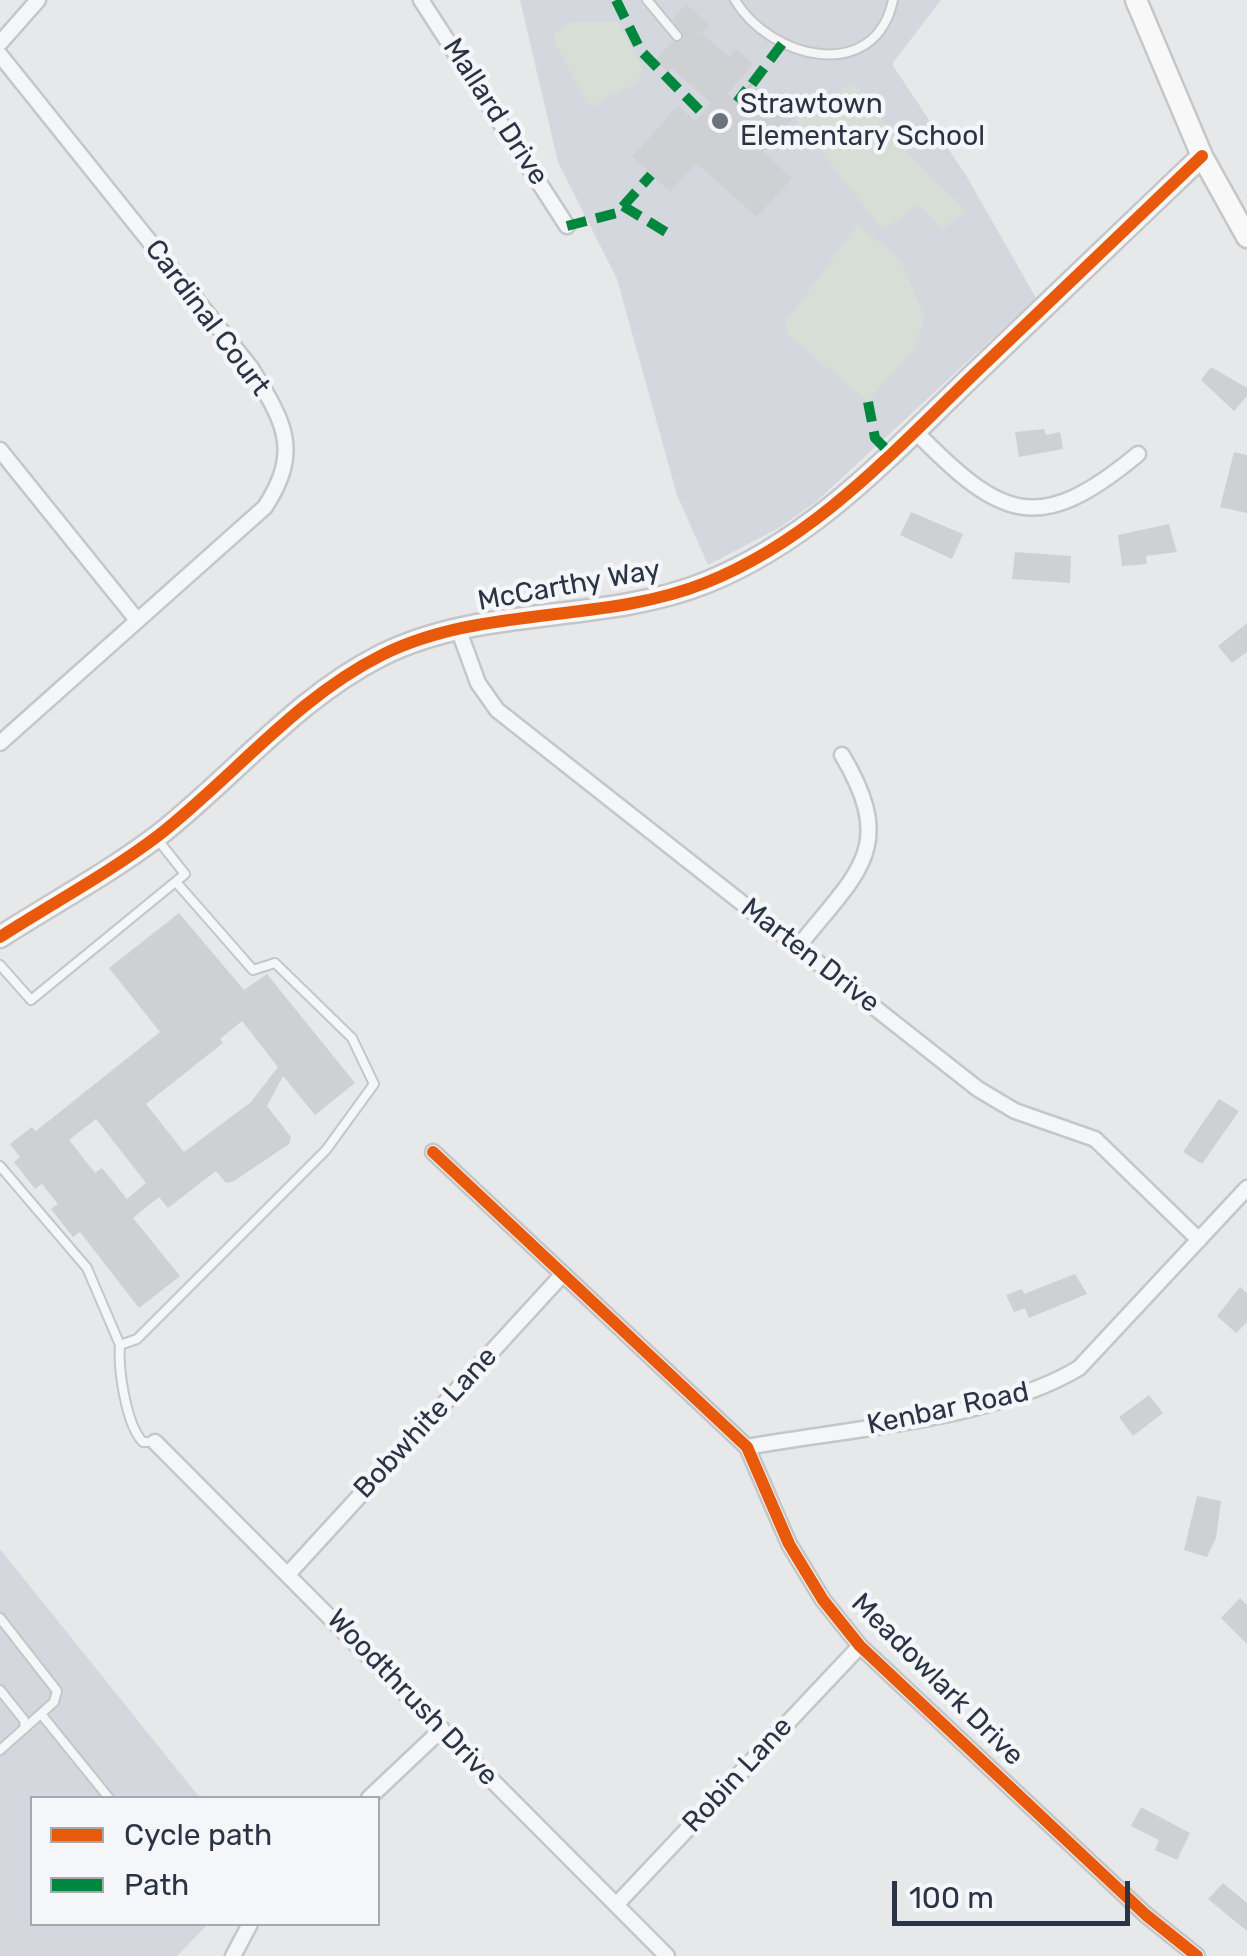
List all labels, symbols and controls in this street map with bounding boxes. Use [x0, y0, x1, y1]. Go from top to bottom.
street label: Mallard Drive [435, 32, 555, 192]
place label: Strawtown Elementary School [740, 88, 985, 154]
marker: Strawtown Elementary School [709, 110, 731, 132]
street label: Cardinal Court [137, 233, 277, 403]
street label: McCarthy Way [475, 553, 663, 619]
street label: Marten Drive [734, 892, 886, 1020]
street label: Bobwhite Lane [347, 1340, 505, 1506]
street label: Kenbar Road [864, 1375, 1032, 1443]
street label: Meadowlark Drive [844, 1587, 1030, 1773]
street label: Woodthrush Drive [319, 1603, 505, 1793]
street label: Robin Lane [676, 1710, 800, 1840]
legend [30, 1796, 380, 1926]
text: Cycle path [124, 1817, 272, 1853]
scale bar [897, 1861, 1134, 1923]
text: Path [124, 1867, 189, 1903]
text: 100 m [909, 1880, 994, 1916]

